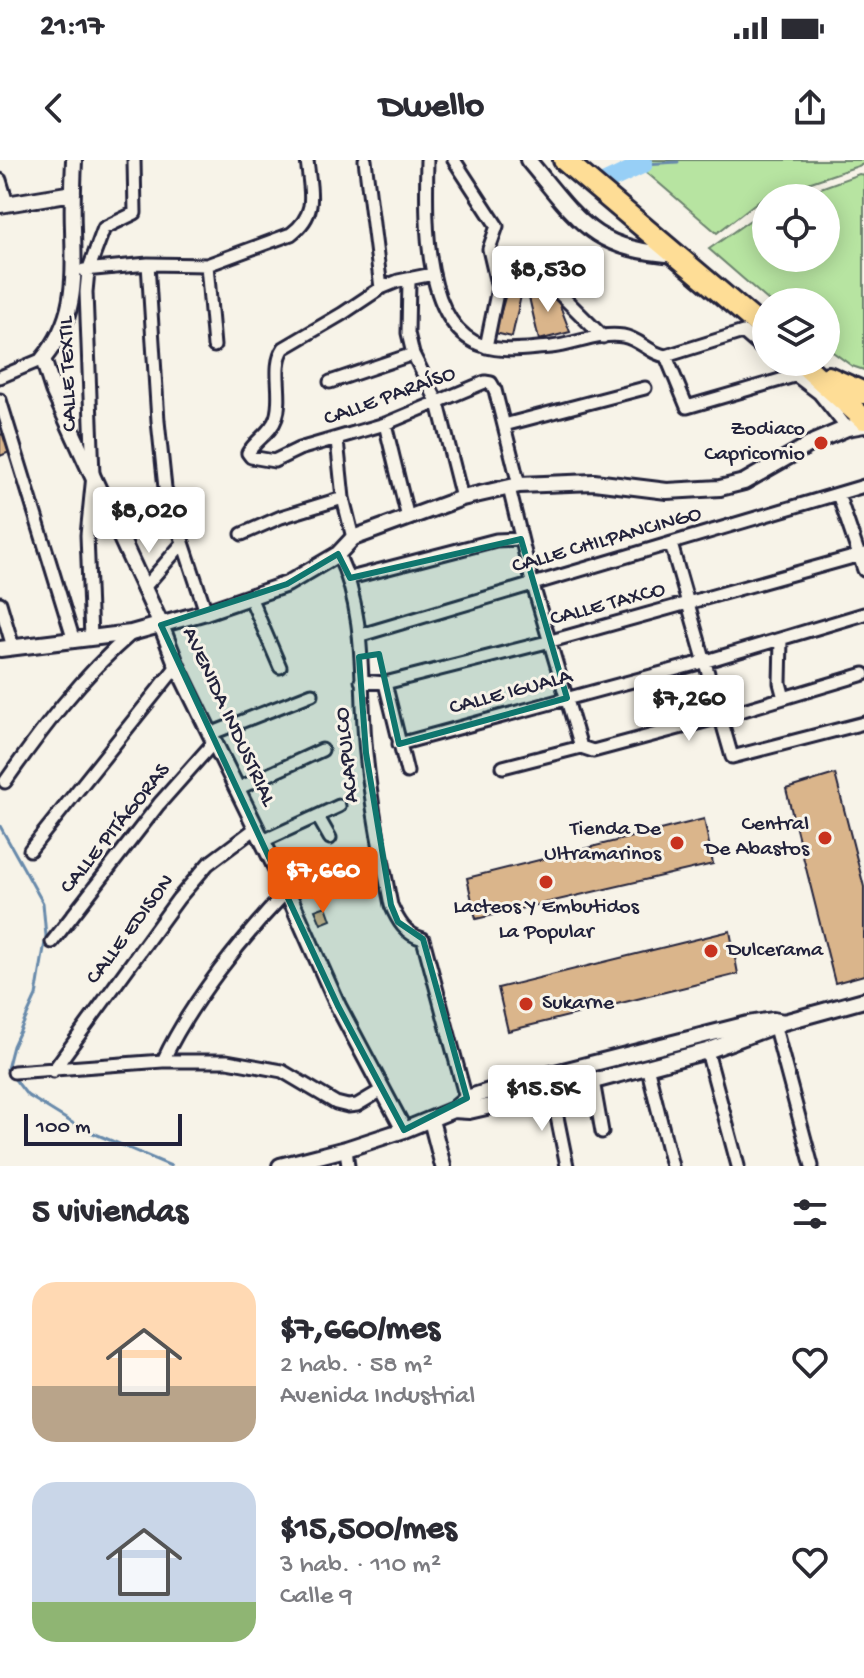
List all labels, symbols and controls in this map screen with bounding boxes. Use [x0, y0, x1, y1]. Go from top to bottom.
text: 21:17 [40, 11, 104, 46]
icon: back [32, 86, 76, 130]
icon: share [788, 86, 832, 130]
text: Dwello [380, 87, 484, 130]
map controls [752, 184, 840, 376]
button: locate [752, 184, 840, 272]
pin: $8,530 [483, 246, 613, 314]
text: $8,530 [510, 256, 586, 287]
button: layers [752, 288, 840, 376]
street label: CALLE TEXTIL [54, 315, 84, 432]
street label: CALLE PARAÍSO [321, 361, 459, 433]
place label: Zodiaco Capricornio [704, 417, 805, 468]
marker: Zodiaco Capricornio [812, 434, 830, 452]
pin: $8,020 [84, 487, 214, 555]
text: $8,020 [111, 497, 187, 528]
street label: CALLE CHILPANCINGO [509, 501, 705, 581]
street label: CALLE TAXCO [548, 577, 668, 633]
street label: AVENIDA INDUSTRIAL [175, 623, 281, 811]
street label: CALLE IGUALA [447, 664, 576, 722]
pin: $7,260 [624, 675, 754, 743]
text: $7,260 [652, 685, 726, 716]
street label: ACAPULCO [330, 706, 366, 804]
street label: CALLE PITÁGORAS [55, 758, 177, 900]
place label: Central De Abastos [703, 812, 810, 863]
place label: Tienda De Ultramarinos [544, 817, 662, 868]
marker: Central De Abastos [816, 829, 834, 847]
marker: Tienda De Ultramarinos [668, 834, 686, 852]
pin: $7,660 [258, 847, 388, 915]
text: $7,660 [286, 857, 360, 888]
street label: CALLE EDISON [81, 870, 181, 990]
marker: Lacteos Y Embutidos La Popular [537, 873, 555, 891]
place label: Lacteos Y Embutidos La Popular [453, 895, 640, 946]
place label: Dulcerama [725, 938, 824, 964]
marker: Dulcerama [702, 942, 720, 960]
place label: Sukarne [542, 991, 615, 1017]
marker: Sukarne [517, 995, 535, 1013]
pin: $15.5K [477, 1065, 607, 1133]
text: $15.5K [506, 1075, 578, 1106]
scale bar [24, 1110, 182, 1146]
text: 100 m [36, 1115, 91, 1141]
icon: filters [788, 1192, 832, 1236]
text: 5 viviendas [32, 1194, 188, 1234]
text: $7,660/mes [280, 1311, 440, 1351]
icon: home [96, 1314, 192, 1410]
icon: heart [788, 1340, 832, 1384]
text: 2 hab. · 58 m² [280, 1351, 433, 1382]
text: Avenida Industrial [280, 1382, 475, 1413]
text: $15,500/mes [280, 1511, 456, 1551]
icon: home [96, 1514, 192, 1610]
icon: heart [788, 1540, 832, 1584]
text: 3 hab. · 110 m² [280, 1551, 441, 1582]
text: Calle 9 [280, 1582, 353, 1613]

